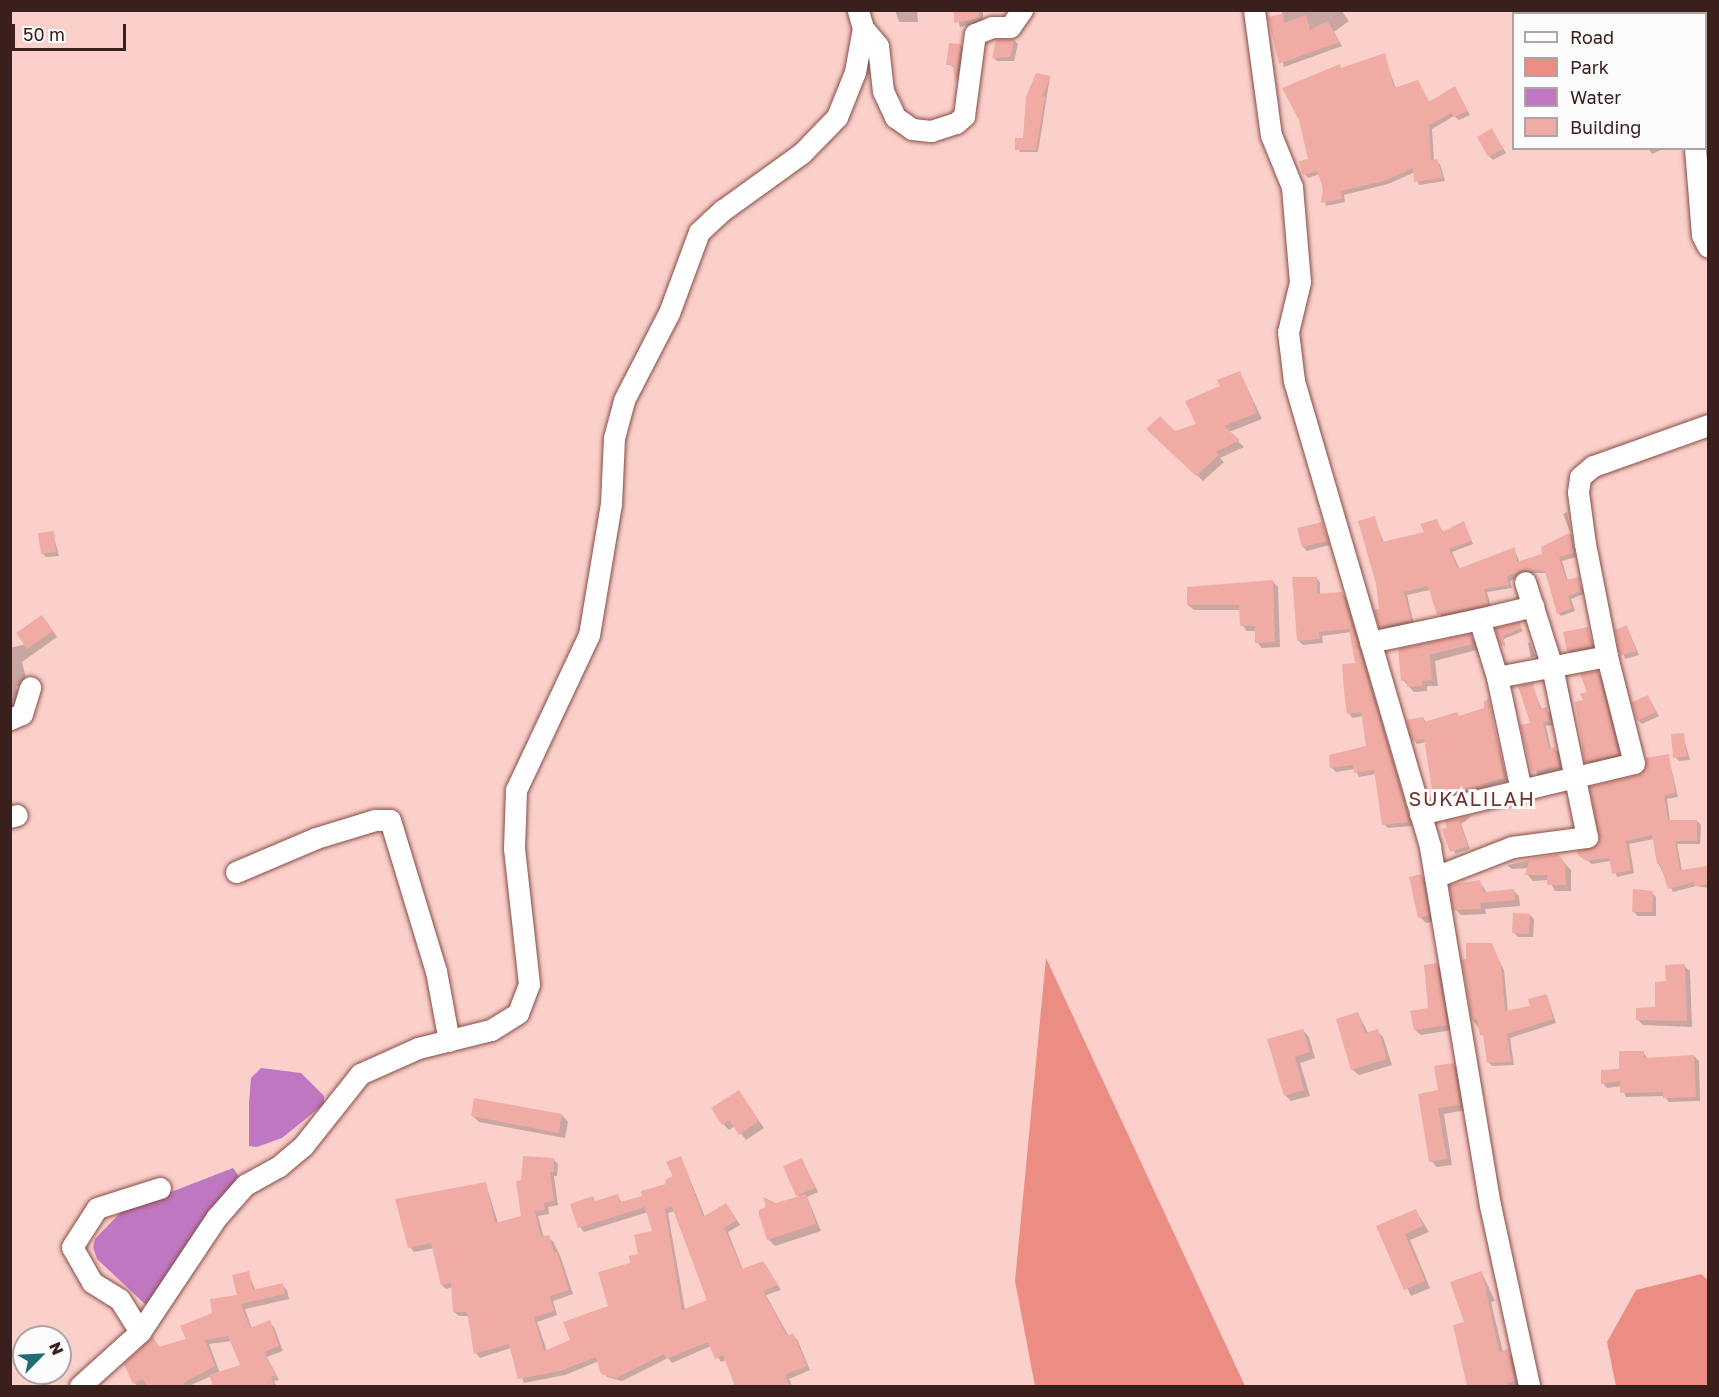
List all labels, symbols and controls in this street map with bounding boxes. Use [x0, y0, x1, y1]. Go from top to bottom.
scale bar [15, 12, 129, 50]
legend [1512, 12, 1707, 150]
text: 50 m [23, 23, 65, 45]
text: Road [1570, 26, 1614, 48]
text: Park [1570, 56, 1609, 78]
text: Water [1570, 86, 1621, 108]
text: Building [1570, 116, 1641, 138]
district label: SUKALILAH [1409, 786, 1535, 810]
north arrow [12, 1325, 72, 1385]
text: N [45, 1339, 68, 1358]

